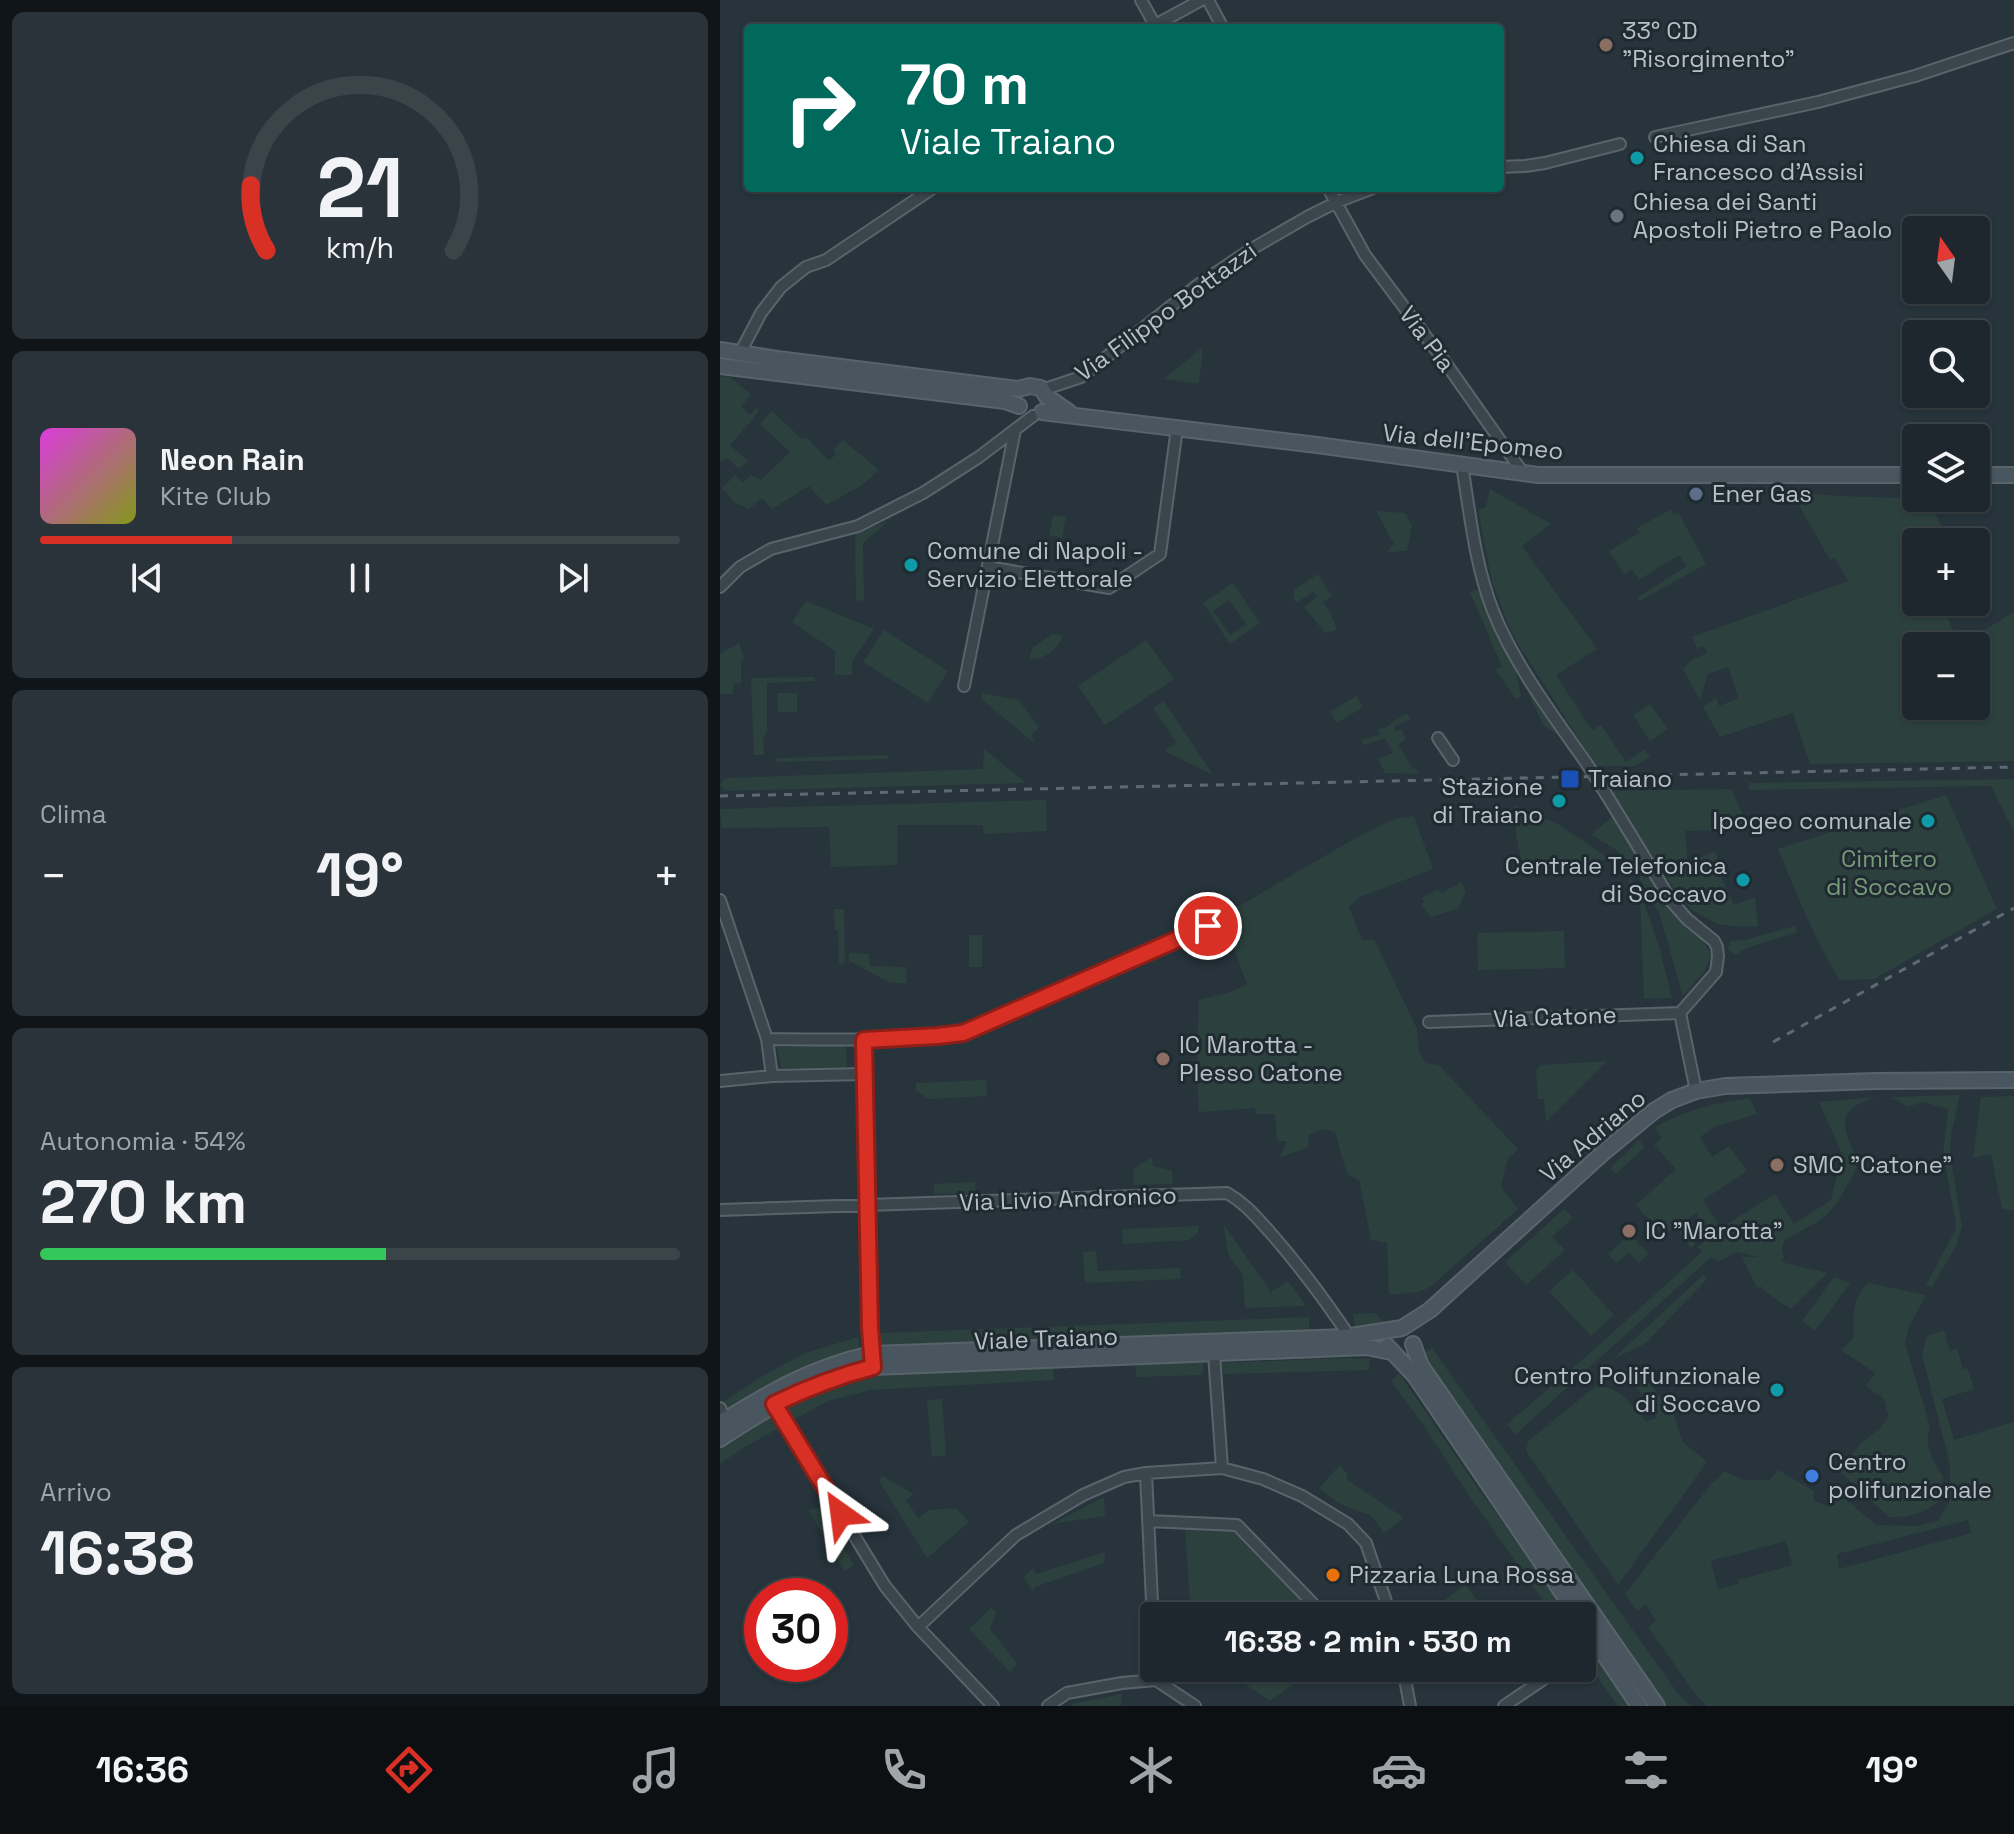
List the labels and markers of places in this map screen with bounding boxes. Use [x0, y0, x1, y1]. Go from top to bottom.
place label: 33° CD "Risorgimento" [1622, 15, 1795, 74]
marker: 33° CD "Risorgimento" [1597, 36, 1615, 54]
place label: Chiesa di San Francesco d'Assisi [1653, 128, 1864, 187]
marker: Chiesa di San Francesco d'Assisi [1628, 149, 1646, 167]
place label: Chiesa dei Santi Apostoli Pietro e Paolo [1633, 186, 1892, 245]
marker: Chiesa dei Santi Apostoli Pietro e Paolo [1608, 207, 1626, 225]
place label: Ener Gas [1712, 478, 1812, 509]
marker: Ener Gas [1687, 485, 1705, 503]
place label: Comune di Napoli - Servizio Elettorale [927, 535, 1143, 594]
marker: Comune di Napoli - Servizio Elettorale [902, 556, 920, 574]
place label: Traiano [1588, 763, 1672, 794]
marker: Traiano [1559, 768, 1581, 790]
place label: Stazione di Traiano [1432, 771, 1543, 830]
marker: Stazione di Traiano [1550, 792, 1568, 810]
place label: Ipogeo comunale [1712, 805, 1912, 836]
marker: Ipogeo comunale [1919, 812, 1937, 830]
place label: Centrale Telefonica di Soccavo [1505, 850, 1727, 909]
marker: Centrale Telefonica di Soccavo [1734, 871, 1752, 889]
pin [1174, 892, 1242, 960]
place label: IC Marotta - Plesso Catone [1179, 1029, 1343, 1088]
marker: IC Marotta - Plesso Catone [1154, 1050, 1172, 1068]
place label: SMC "Catone" [1793, 1149, 1952, 1180]
marker: SMC "Catone" [1768, 1156, 1786, 1174]
place label: IC "Marotta" [1645, 1215, 1783, 1246]
marker: IC "Marotta" [1620, 1222, 1638, 1240]
place label: Centro Polifunzionale di Soccavo [1514, 1360, 1761, 1419]
marker: Centro Polifunzionale di Soccavo [1768, 1381, 1786, 1399]
place label: Centro polifunzionale [1828, 1446, 1992, 1505]
marker: Centro polifunzionale [1803, 1467, 1821, 1485]
place label: Pizzaria Luna Rossa [1349, 1559, 1574, 1590]
marker: Pizzaria Luna Rossa [1324, 1566, 1342, 1584]

